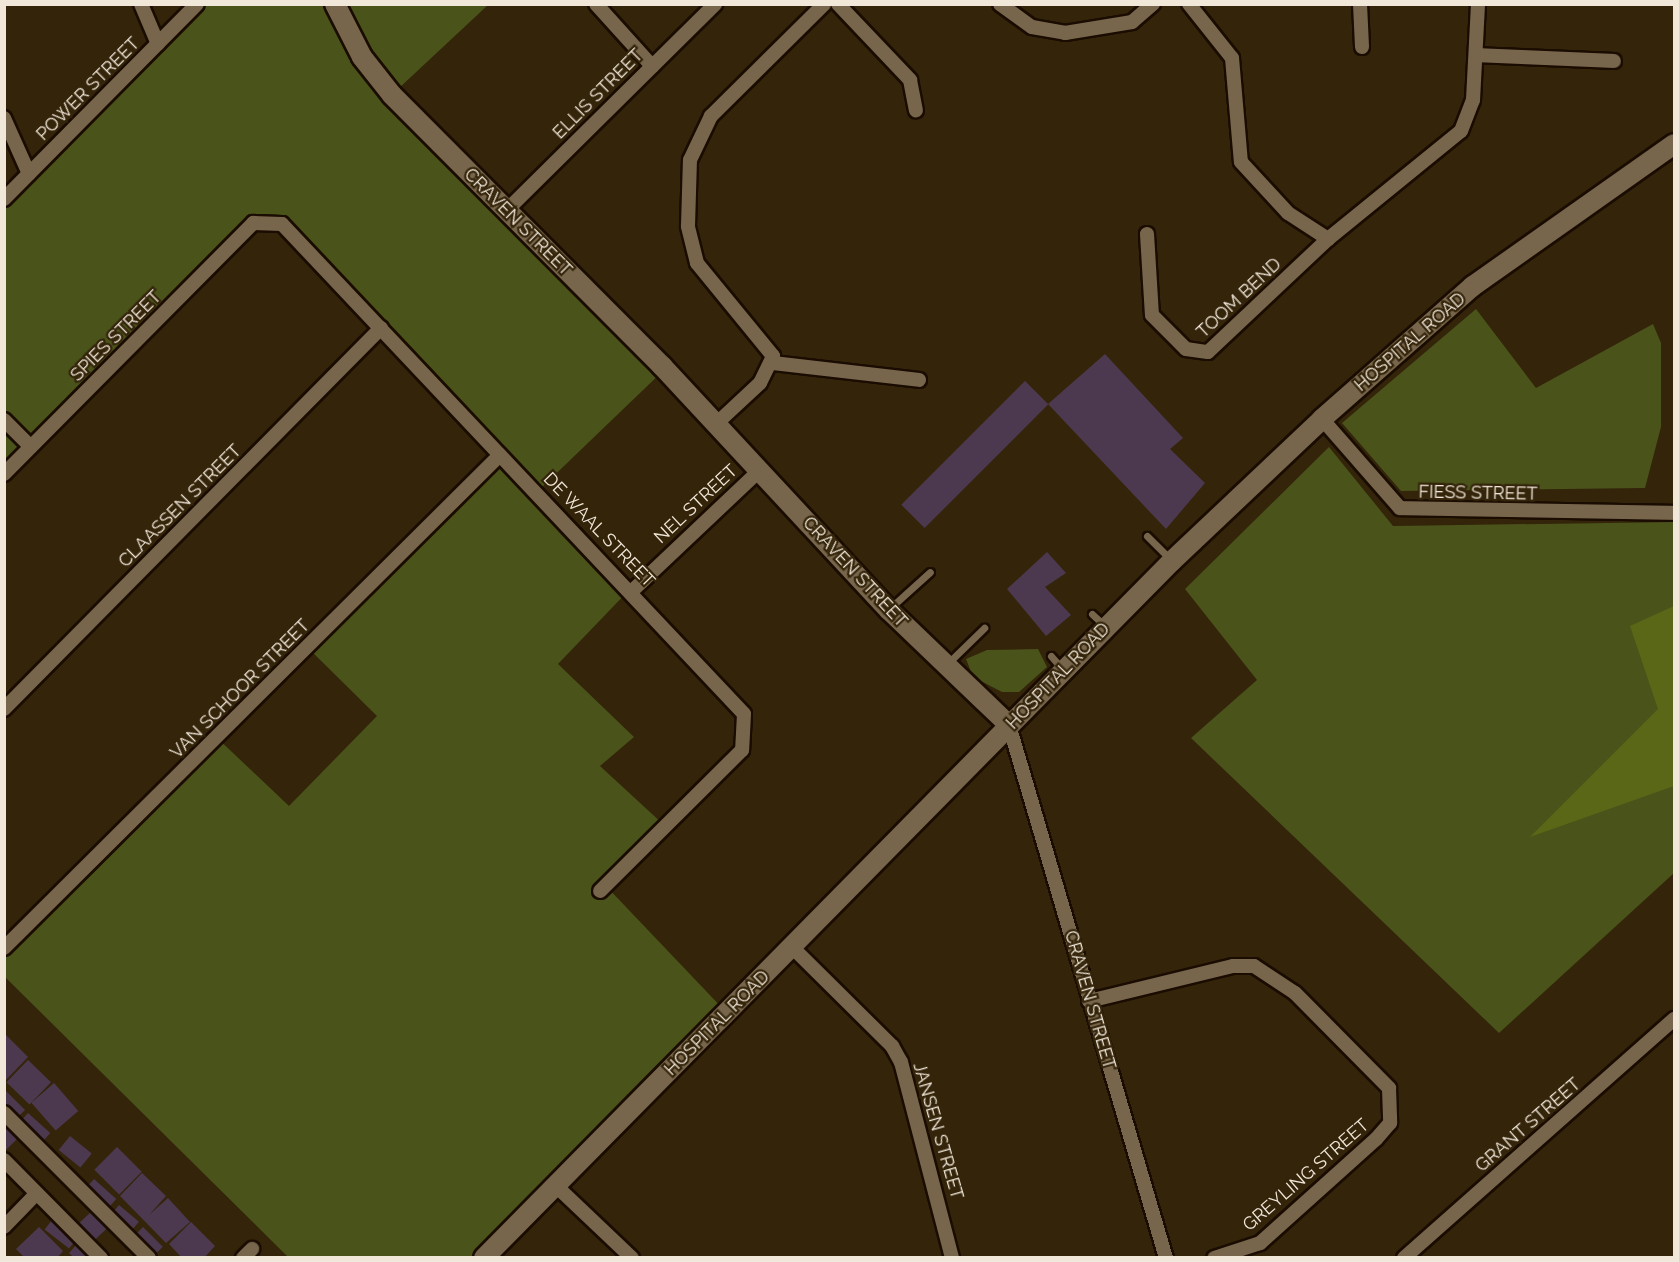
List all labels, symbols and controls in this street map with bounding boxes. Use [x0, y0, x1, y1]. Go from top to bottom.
street label: POWER STREET [32, 33, 144, 145]
street label: ELLIS STREET [548, 44, 648, 144]
street label: CRAVEN STREET [460, 164, 576, 280]
street label: TOOM BEND [1192, 253, 1286, 343]
street label: SPIES STREET [66, 286, 166, 386]
street label: HOSPITAL ROAD [1350, 288, 1470, 396]
street label: CLAASSEN STREET [114, 440, 246, 572]
street label: NEL STREET [650, 460, 742, 548]
street label: DE WAAL STREET [538, 468, 660, 592]
street label: FIESS STREET [1418, 481, 1538, 505]
street label: CRAVEN STREET [798, 512, 912, 632]
street label: VAN SCHOOR STREET [166, 615, 314, 763]
street label: HOSPITAL ROAD [1002, 618, 1114, 734]
street label: CRAVEN STREET [1060, 928, 1120, 1072]
street label: HOSPITAL ROAD [660, 966, 774, 1080]
street label: JANSEN STREET [908, 1060, 968, 1202]
street label: GRANT STREET [1471, 1073, 1585, 1177]
street label: GREYLING STREET [1238, 1114, 1374, 1236]

